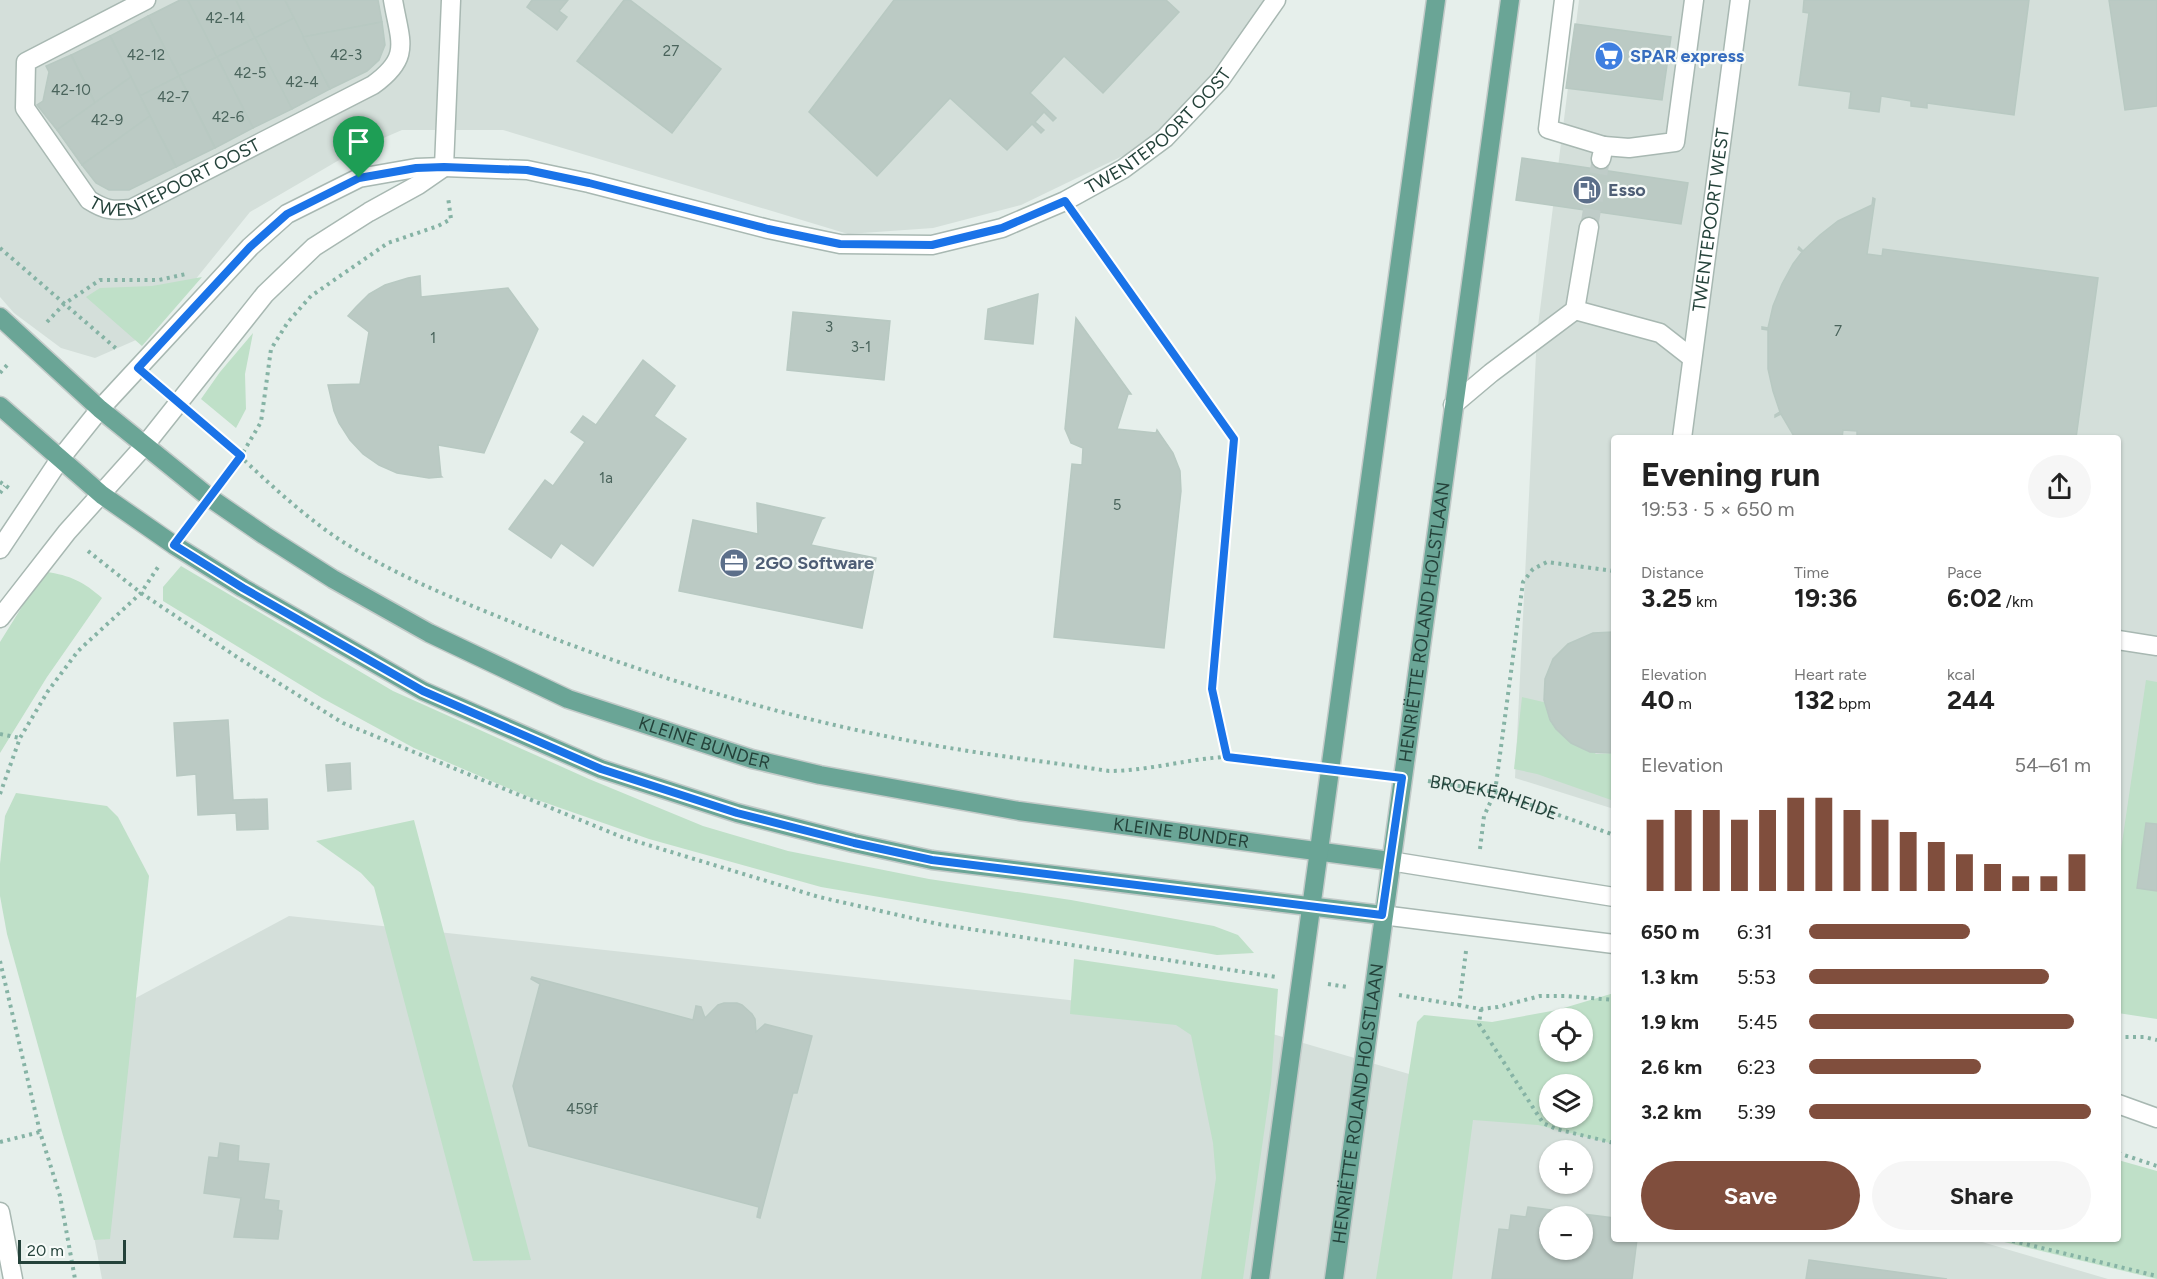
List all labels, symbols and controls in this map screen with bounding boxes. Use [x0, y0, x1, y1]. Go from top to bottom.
house number: 42-14 [205, 9, 245, 27]
supermarket icon: SPAR express [1593, 40, 1625, 72]
house number: 27 [663, 42, 679, 60]
place label: SPAR express [1630, 45, 1745, 67]
house number: 42-12 [127, 46, 165, 64]
house number: 42-3 [330, 46, 362, 64]
house number: 42-5 [234, 64, 266, 82]
street label: TWENTEPOORT OOST [1081, 64, 1236, 199]
house number: 42-4 [285, 73, 319, 91]
house number: 42-10 [51, 81, 91, 99]
house number: 42-7 [157, 88, 189, 106]
house number: 42-6 [212, 108, 245, 126]
house number: 42-9 [91, 111, 123, 129]
pin [333, 116, 384, 178]
icon: arrive [342, 125, 375, 158]
street label: TWENTEPOORT WEST [1688, 127, 1734, 313]
street label: TWENTEPOORT OOST [86, 134, 264, 222]
fuel station icon: Esso [1571, 174, 1603, 206]
place label: Esso [1608, 179, 1646, 201]
house number: 3 [825, 318, 833, 336]
house number: 7 [1834, 322, 1842, 340]
house number: 1 [430, 329, 436, 347]
house number: 3-1 [851, 338, 871, 356]
text: Evening run [1641, 455, 1820, 494]
button: share [2028, 455, 2091, 518]
house number: 1a [599, 469, 613, 487]
street label: HENRIËTTE ROLAND HOLSTLAAN [1394, 480, 1455, 764]
house number: 5 [1113, 496, 1121, 514]
text: 19:53 · 5 × 650 m [1641, 497, 1794, 521]
office icon: 2GO Software [718, 547, 750, 579]
place label: 2GO Software [755, 552, 874, 574]
text: Distance [1641, 563, 1704, 582]
text: Time [1794, 563, 1829, 582]
text: Pace [1947, 563, 1982, 582]
text: 3.25 [1641, 582, 1692, 614]
text: 19:36 [1794, 582, 1857, 614]
text: 6:02 [1947, 582, 2002, 614]
text: km [1692, 592, 1717, 611]
text: /km [2002, 592, 2033, 611]
text: Elevation [1641, 665, 1707, 684]
text: Heart rate [1794, 665, 1867, 684]
text: kcal [1947, 665, 1975, 684]
text: 40 [1641, 684, 1674, 716]
text: 132 [1794, 684, 1834, 716]
text: 244 [1947, 684, 1995, 716]
text: m [1674, 694, 1692, 713]
text: bpm [1834, 694, 1871, 713]
street label: KLEINE BUNDER [636, 712, 772, 774]
text: Elevation [1641, 753, 1723, 777]
text: 54–61 m [2015, 753, 2091, 777]
street label: BROEKERHEIDE [1428, 770, 1561, 825]
street label: KLEINE BUNDER [1112, 813, 1251, 853]
text: 650 m [1641, 920, 1699, 944]
text: 6:31 [1737, 920, 1773, 944]
street label: HENRIËTTE ROLAND HOLSTLAAN [1328, 962, 1388, 1245]
text: 1.3 km [1641, 965, 1698, 989]
text: 5:53 [1737, 965, 1776, 989]
map controls [1539, 1008, 1593, 1260]
button: locate [1539, 1008, 1593, 1062]
text: 1.9 km [1641, 1010, 1699, 1034]
text: 5:45 [1737, 1010, 1777, 1034]
text: 2.6 km [1641, 1055, 1702, 1079]
text: 6:23 [1737, 1055, 1775, 1079]
button: layers [1539, 1074, 1593, 1128]
house number: 459f [566, 1100, 598, 1118]
text: 3.2 km [1641, 1100, 1702, 1124]
text: 5:39 [1737, 1100, 1776, 1124]
button: + [1539, 1140, 1593, 1194]
button: Save [1641, 1161, 1860, 1230]
button: Share [1872, 1161, 2091, 1230]
button: − [1539, 1206, 1593, 1260]
scale bar [18, 1237, 126, 1264]
text: 20 m [27, 1241, 64, 1260]

